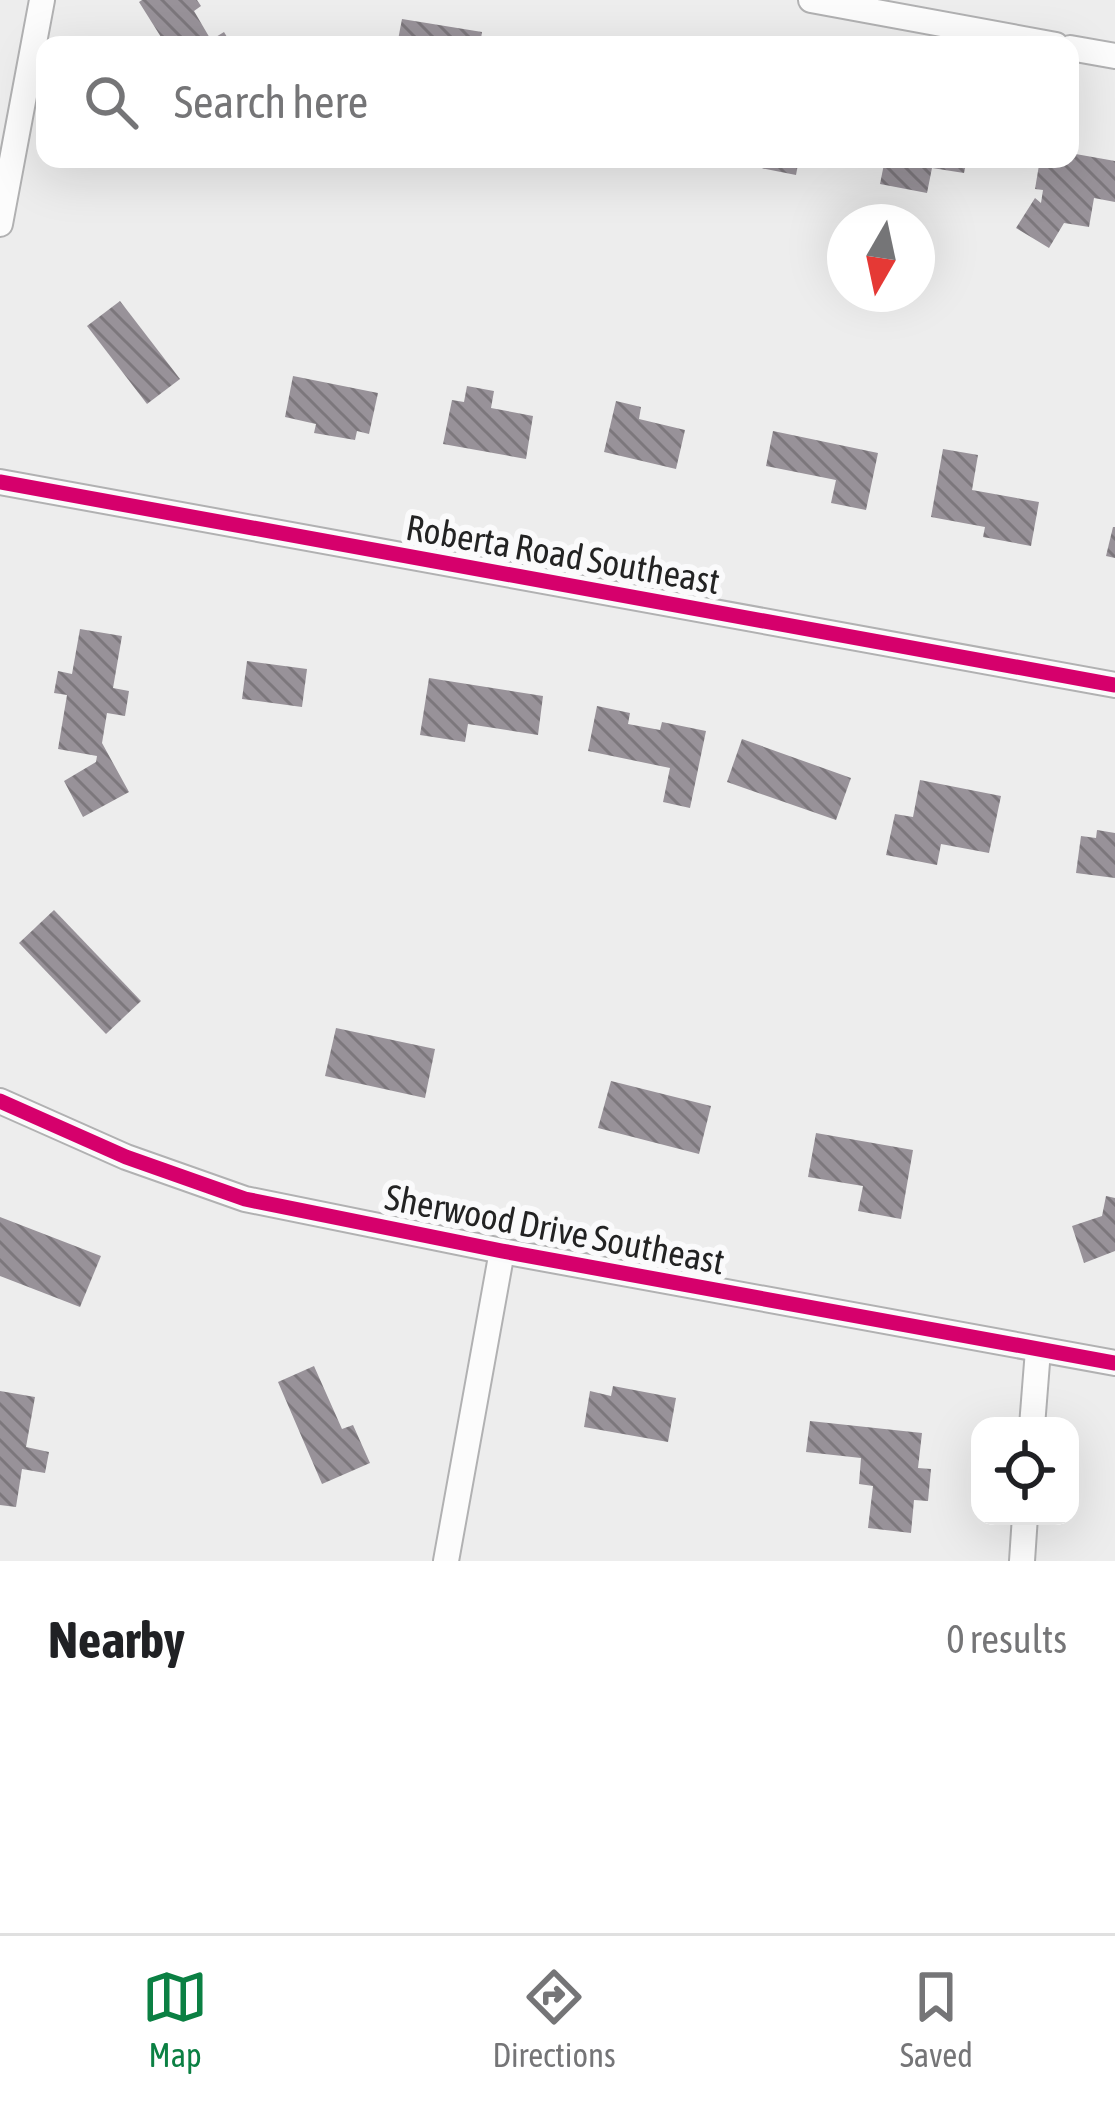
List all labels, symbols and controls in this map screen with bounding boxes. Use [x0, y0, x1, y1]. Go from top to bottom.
search box [36, 36, 1079, 168]
icon: search [78, 69, 144, 135]
text: Search here [174, 76, 368, 128]
north arrow [827, 204, 935, 312]
street label: Roberta Road Southeast [403, 506, 723, 602]
street label: Sherwood Drive Southeast [382, 1175, 728, 1283]
map controls [971, 1417, 1079, 1525]
button: locate [971, 1417, 1079, 1525]
text: Nearby [48, 1610, 185, 1669]
text: 0 results [946, 1617, 1067, 1661]
tab: Map [142, 1964, 208, 2074]
tab: Directions [492, 1964, 616, 2074]
tab: Saved [900, 1964, 973, 2074]

